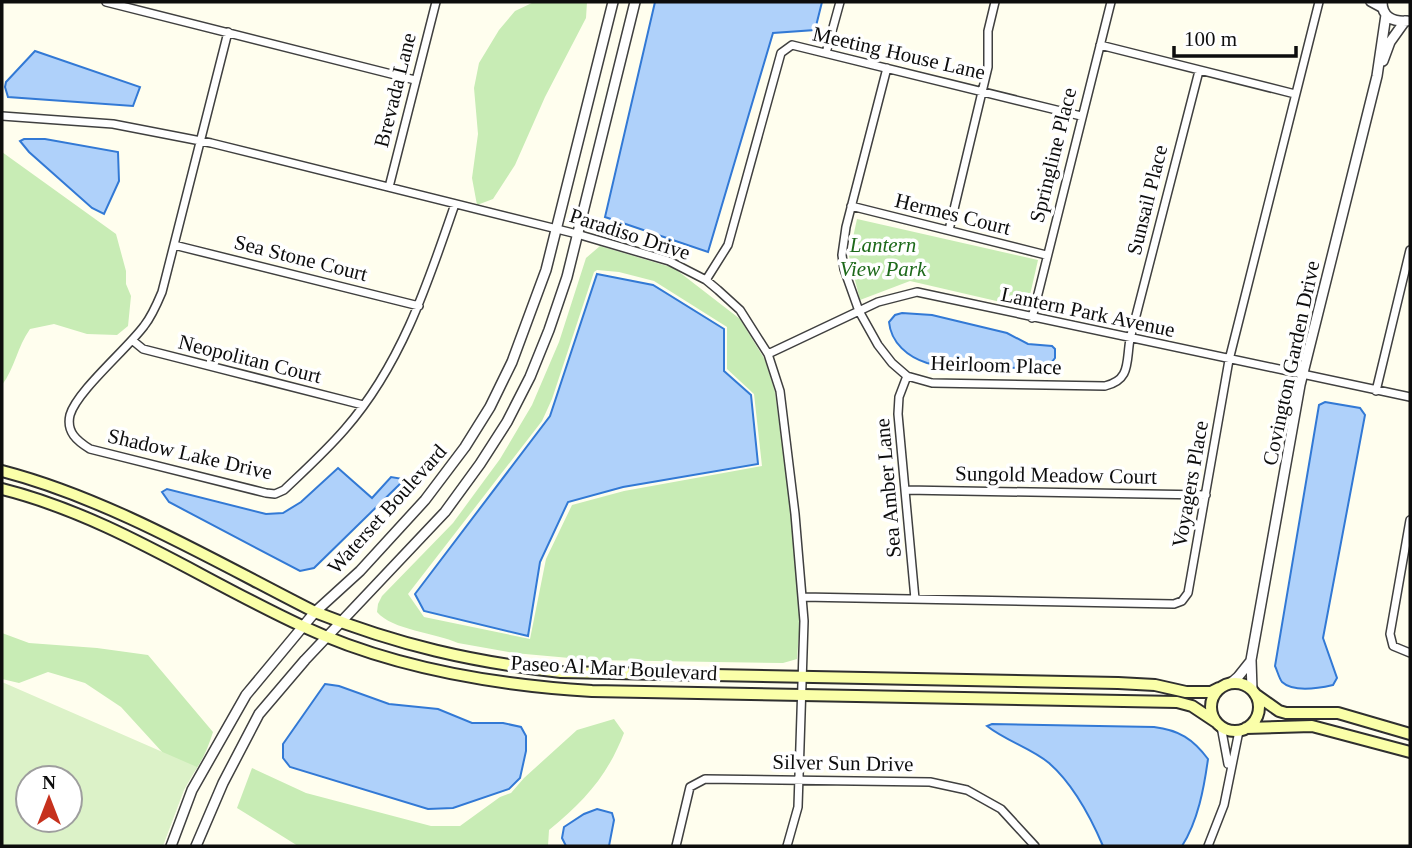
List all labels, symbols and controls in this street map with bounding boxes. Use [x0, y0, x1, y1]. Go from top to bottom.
scale bar [1174, 14, 1296, 58]
street label: Meeting House Lane [810, 21, 988, 85]
text: 100 m [1184, 27, 1237, 51]
street label: Brevada Lane [369, 30, 421, 150]
street label: Springline Place [1025, 85, 1081, 225]
street label: Sunsail Place [1122, 142, 1172, 258]
street label: Hermes Court [893, 188, 1013, 240]
street label: Paradiso Drive [567, 203, 693, 265]
street label: Sea Stone Court [232, 230, 370, 286]
park label: Lantern View Park [840, 233, 927, 281]
street label: Covington Garden Drive [1258, 258, 1324, 468]
street label: Lantern Park Avenue [999, 282, 1177, 342]
street label: Neopolitan Court [176, 330, 324, 388]
street label: Heirloom Place [930, 351, 1062, 379]
street label: Sea Amber Lane [870, 417, 906, 559]
street label: Voyagers Place [1167, 419, 1213, 549]
street label: Shadow Lake Drive [105, 423, 275, 485]
street label: Waterset Boulevard [323, 439, 452, 579]
street label: Sungold Meadow Court [955, 461, 1157, 489]
street label: Paseo Al Mar Boulevard [510, 651, 719, 685]
street label: Silver Sun Drive [772, 750, 914, 776]
north arrow [14, 764, 84, 834]
text: N [42, 772, 56, 793]

